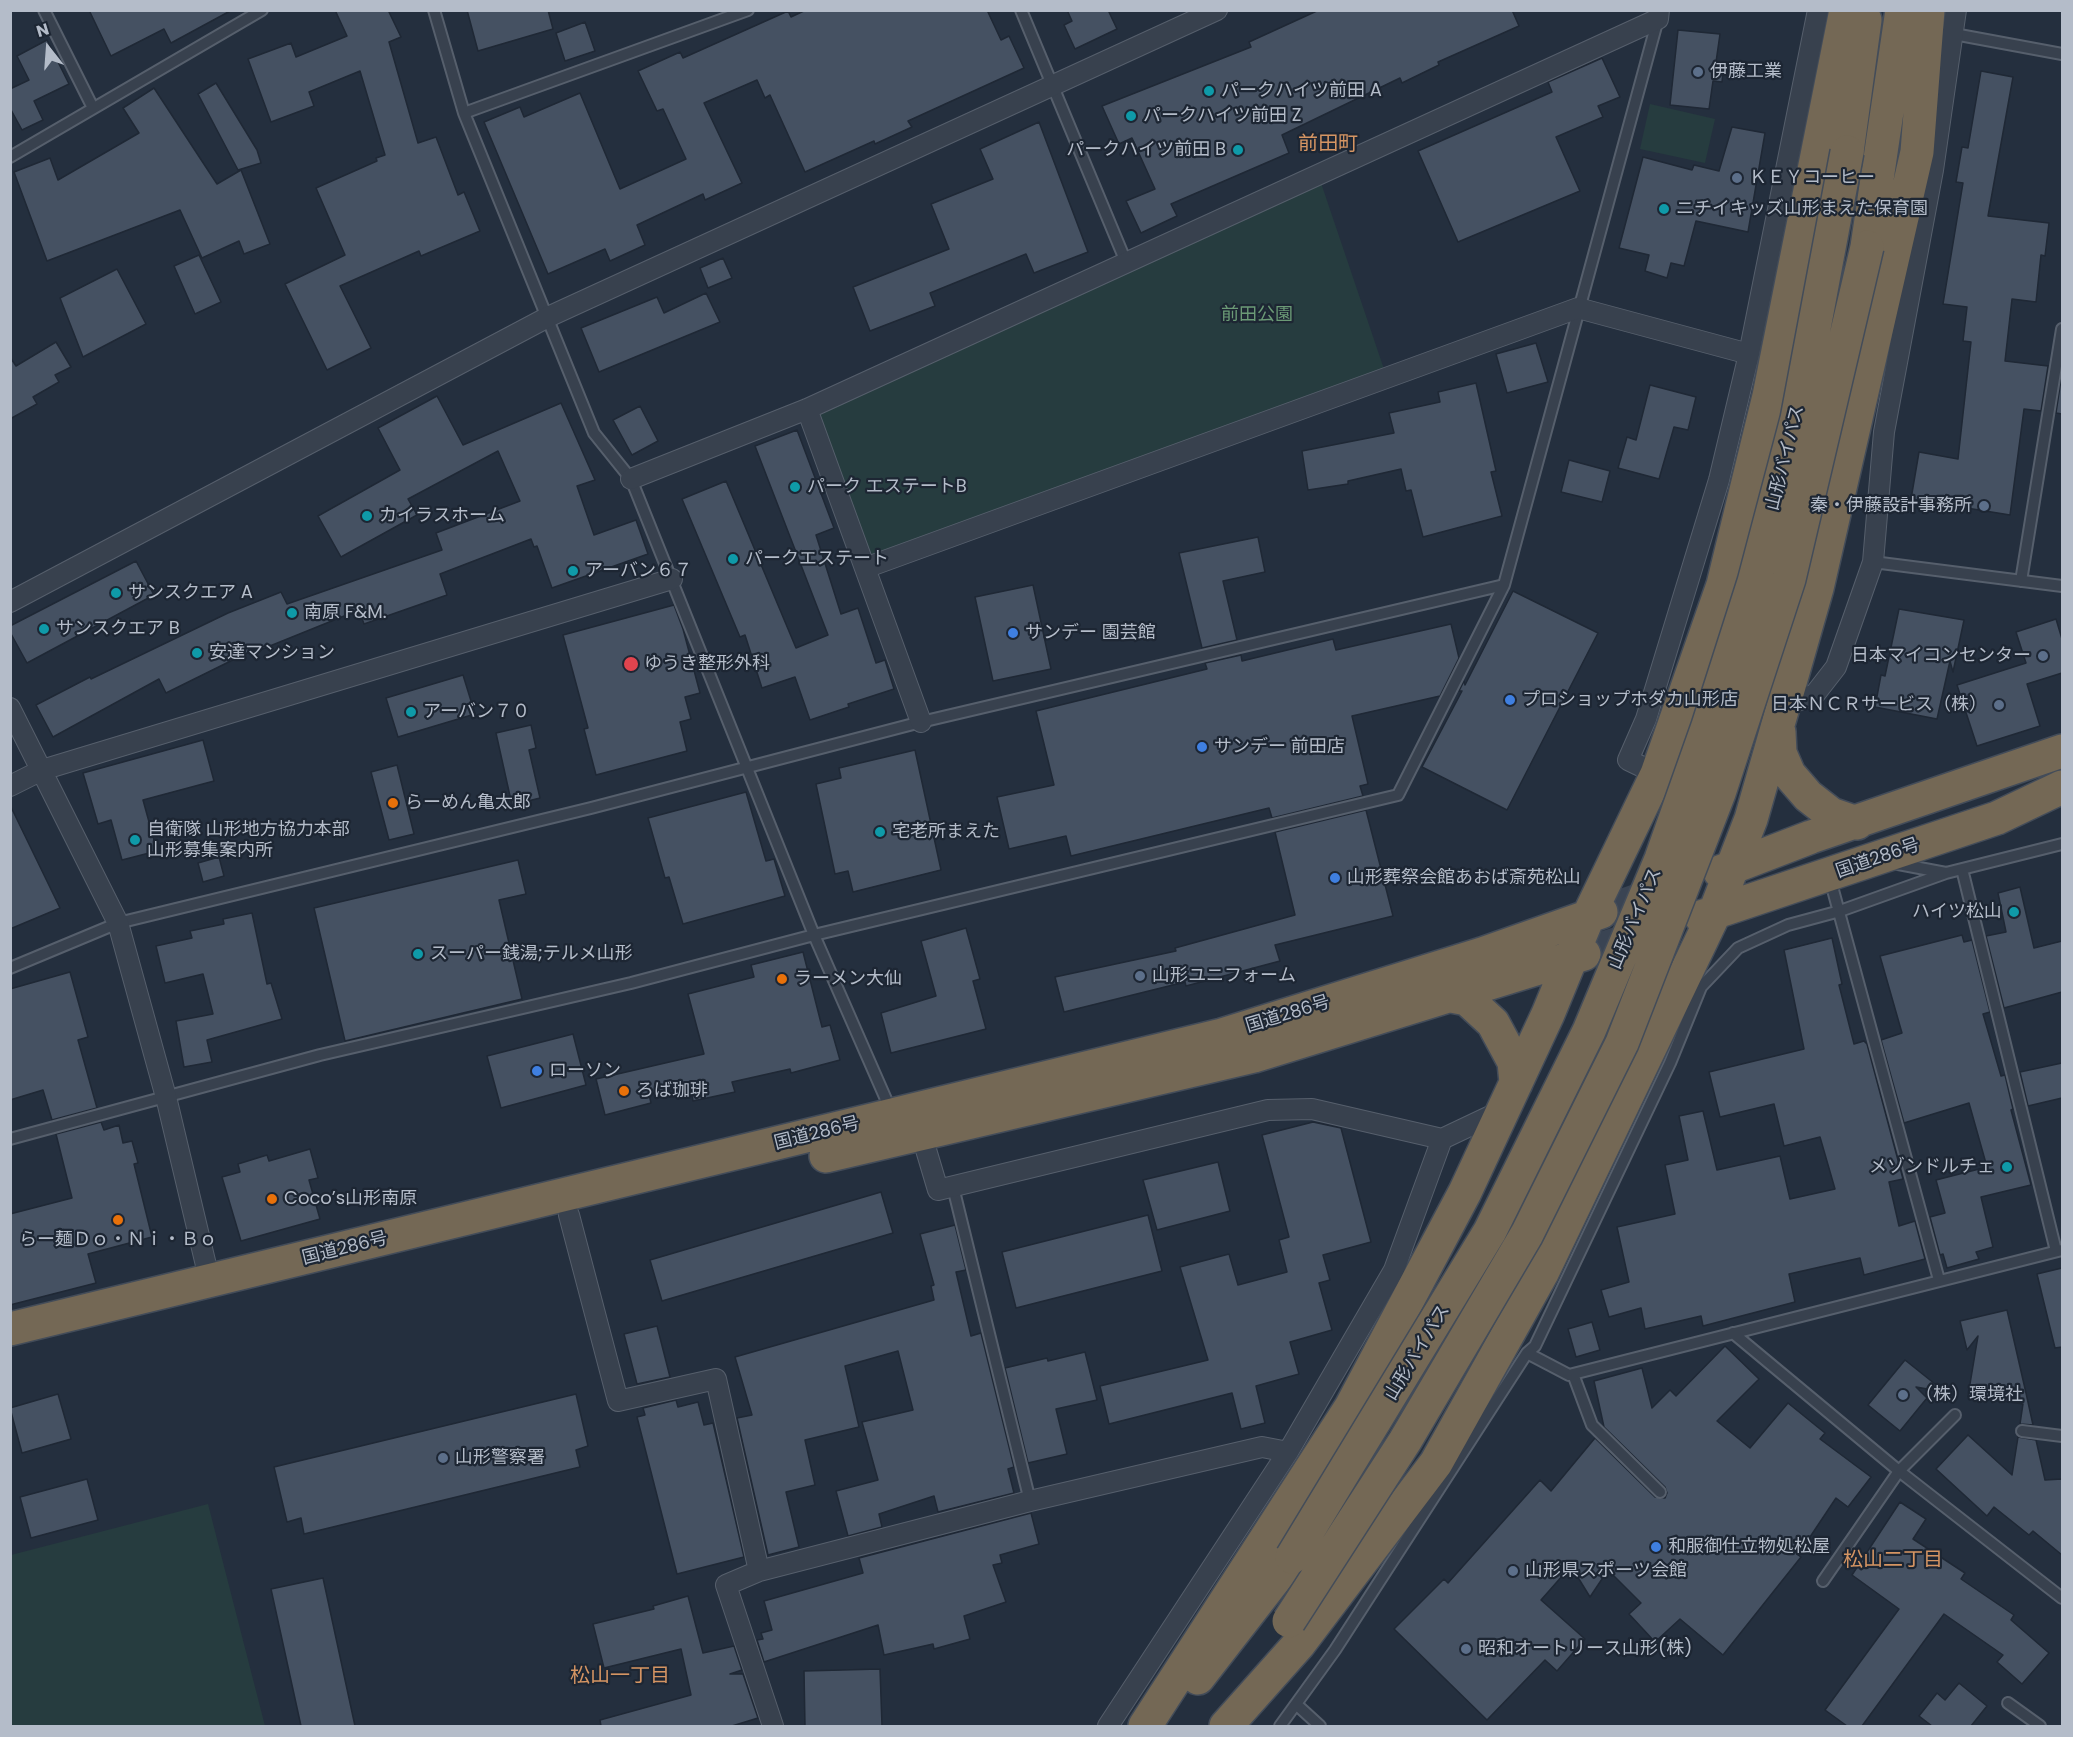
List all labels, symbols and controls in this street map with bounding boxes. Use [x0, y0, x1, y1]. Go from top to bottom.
north arrow [18, 18, 78, 78]
text: N [33, 18, 52, 43]
place label: 伊藤工業 [1710, 61, 1782, 83]
marker: 伊藤工業 [1691, 65, 1705, 79]
place label: パークハイツ前田 A [1221, 80, 1382, 102]
marker: パークハイツ前田 A [1202, 84, 1216, 98]
place label: パークハイツ前田 Z [1143, 105, 1302, 127]
marker: パークハイツ前田 Z [1124, 109, 1138, 123]
district label: 前田町 [1298, 133, 1358, 157]
place label: パークハイツ前田 B [1066, 139, 1226, 161]
marker: パークハイツ前田 B [1231, 143, 1245, 157]
place label: ＫＥＹコーヒー [1749, 167, 1875, 189]
marker: ＫＥＹコーヒー [1730, 171, 1744, 185]
place label: ニチイキッズ山形まえた保育園 [1676, 198, 1928, 220]
marker: ニチイキッズ山形まえた保育園 [1657, 202, 1671, 216]
park label: 前田公園 [1221, 304, 1293, 326]
street label: 山形バイパス [1762, 403, 1810, 513]
place label: パーク エステートB [807, 476, 967, 498]
marker: パーク エステートB [788, 480, 802, 494]
place label: 秦・伊藤設計事務所 [1810, 495, 1972, 517]
marker: 秦・伊藤設計事務所 [1977, 499, 1991, 513]
place label: カイラスホーム [379, 505, 505, 527]
marker: カイラスホーム [360, 509, 374, 523]
place label: パークエステート [745, 548, 889, 570]
marker: パークエステート [726, 552, 740, 566]
place label: アーバン６７ [585, 560, 692, 582]
marker: アーバン６７ [566, 564, 580, 578]
place label: サンスクエア A [128, 582, 253, 604]
marker: サンスクエア A [109, 586, 123, 600]
place label: 南原 F&M. [304, 602, 386, 624]
marker: 南原 F&M. [285, 606, 299, 620]
place label: サンスクエア B [56, 618, 180, 640]
marker: サンスクエア B [37, 622, 51, 636]
place label: サンデー 園芸館 [1025, 622, 1156, 644]
marker: サンデー 園芸館 [1006, 626, 1020, 640]
place label: 安達マンション [209, 642, 335, 664]
place label: 日本マイコンセンター [1851, 645, 2031, 667]
marker: 安達マンション [190, 646, 204, 660]
marker: 日本マイコンセンター [2036, 649, 2050, 663]
place label: ゆうき整形外科 [644, 653, 770, 675]
marker: ゆうき整形外科 [622, 655, 640, 673]
place label: プロショップホダカ山形店 [1522, 689, 1738, 711]
marker: プロショップホダカ山形店 [1503, 693, 1517, 707]
place label: 日本ＮＣＲサービス（株） [1771, 694, 1987, 716]
marker: 日本ＮＣＲサービス（株） [1992, 698, 2006, 712]
place label: アーバン７０ [423, 701, 530, 723]
marker: アーバン７０ [404, 705, 418, 719]
place label: サンデー 前田店 [1214, 736, 1345, 758]
marker: サンデー 前田店 [1195, 740, 1209, 754]
place label: らーめん亀太郎 [405, 792, 531, 814]
marker: らーめん亀太郎 [386, 796, 400, 810]
place label: 自衛隊 山形地方協力本部 山形募集案内所 [147, 819, 350, 862]
place label: 宅老所まえた [892, 821, 1000, 843]
marker: 宅老所まえた [873, 825, 887, 839]
marker: 自衛隊 山形地方協力本部 山形募集案内所 [128, 833, 142, 847]
street label: 国道286号 [1833, 835, 1923, 883]
street label: 山形バイパス [1605, 865, 1667, 973]
place label: 山形葬祭会館あおば斎苑松山 [1347, 867, 1581, 889]
marker: 山形葬祭会館あおば斎苑松山 [1328, 871, 1342, 885]
place label: ハイツ松山 [1912, 901, 2002, 923]
marker: ハイツ松山 [2007, 905, 2021, 919]
place label: スーパー銭湯;テルメ山形 [430, 943, 633, 965]
marker: スーパー銭湯;テルメ山形 [411, 947, 425, 961]
place label: 山形ユニフォーム [1152, 965, 1296, 987]
place label: ラーメン大仙 [794, 968, 902, 990]
marker: 山形ユニフォーム [1133, 969, 1147, 983]
marker: ラーメン大仙 [775, 972, 789, 986]
street label: 国道286号 [1243, 992, 1333, 1038]
place label: ローソン [549, 1060, 621, 1082]
marker: ローソン [530, 1064, 544, 1078]
place label: ろば珈琲 [636, 1080, 708, 1102]
marker: ろば珈琲 [617, 1084, 631, 1098]
street label: 国道286号 [772, 1113, 862, 1155]
place label: メゾンドルチェ [1869, 1156, 1995, 1178]
marker: メゾンドルチェ [2000, 1160, 2014, 1174]
place label: Coco’s山形南原 [284, 1188, 417, 1210]
marker: Coco’s山形南原 [265, 1192, 279, 1206]
marker: らー麺Ｄｏ・Ｎｉ・Ｂｏ [111, 1213, 125, 1227]
street label: 国道286号 [300, 1228, 390, 1270]
place label: らー麺Ｄｏ・Ｎｉ・Ｂｏ [19, 1229, 217, 1251]
street label: 山形バイパス [1381, 1301, 1455, 1405]
place label: （株）環境社 [1915, 1384, 2023, 1406]
marker: （株）環境社 [1896, 1388, 1910, 1402]
place label: 山形警察署 [455, 1447, 545, 1469]
marker: 山形警察署 [436, 1451, 450, 1465]
place label: 和服御仕立物処松屋 [1668, 1536, 1830, 1558]
marker: 和服御仕立物処松屋 [1649, 1540, 1663, 1554]
district label: 松山二丁目 [1843, 1549, 1943, 1573]
place label: 山形県スポーツ会館 [1525, 1560, 1687, 1582]
marker: 山形県スポーツ会館 [1506, 1564, 1520, 1578]
place label: 昭和オートリース山形(株) [1478, 1638, 1692, 1660]
marker: 昭和オートリース山形(株) [1459, 1642, 1473, 1656]
district label: 松山一丁目 [570, 1665, 670, 1689]

